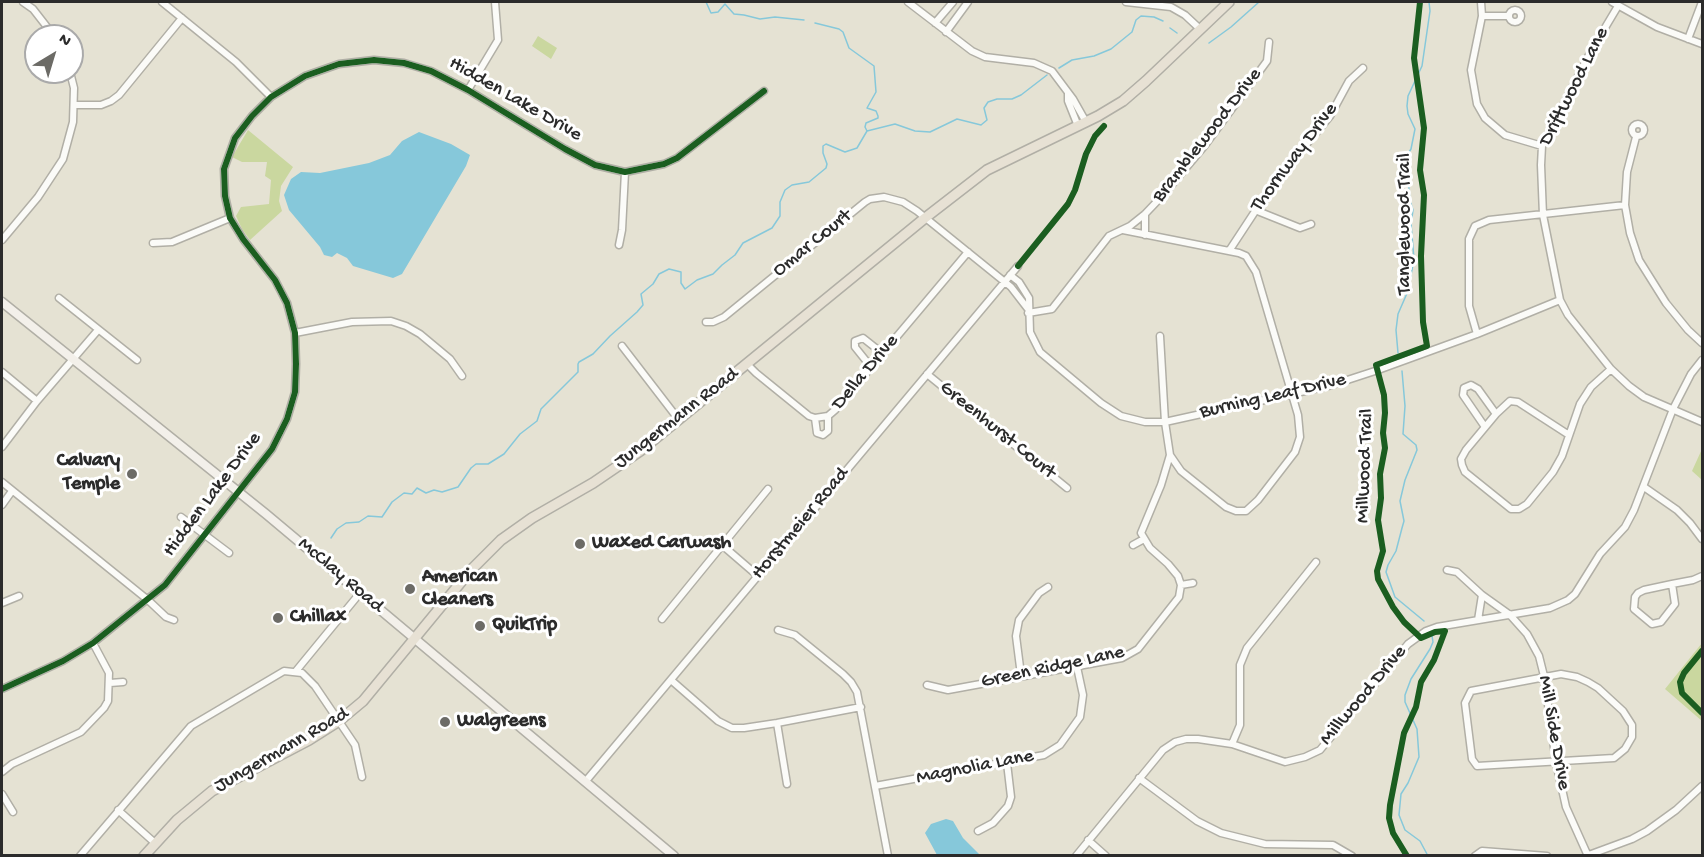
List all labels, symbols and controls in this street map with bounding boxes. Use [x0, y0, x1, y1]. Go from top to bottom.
north arrow [24, 24, 84, 84]
street label: Driftwood Lane [1535, 24, 1615, 150]
text: N [54, 30, 74, 52]
street label: Hidden Lake Drive [444, 52, 586, 148]
street label: Bramblewood Drive [1148, 64, 1268, 208]
street label: Thornway Drive [1246, 99, 1344, 217]
street label: Tanglewood Trail [1394, 153, 1418, 295]
street label: Omar Court [769, 205, 857, 283]
street label: Della Drive [827, 330, 905, 416]
street label: Jungermann Road [610, 363, 744, 475]
street label: Burning Leaf Drive [1198, 369, 1348, 425]
street label: Greenhurst Court [934, 377, 1060, 485]
street label: Millwood Trail [1352, 408, 1380, 524]
street label: Hidden Lake Drive [158, 428, 268, 562]
place label: Calvary Temple [57, 450, 120, 497]
street label: Horstmeier Road [747, 463, 855, 585]
marker: Calvary Temple [125, 467, 139, 481]
place label: Waxed Carwash [592, 532, 731, 556]
street label: McClay Road [292, 533, 388, 619]
marker: Waxed Carwash [573, 537, 587, 551]
place label: American Cleaners [422, 566, 497, 613]
marker: American Cleaners [403, 582, 417, 596]
place label: Chillax [290, 606, 346, 630]
marker: Chillax [271, 611, 285, 625]
place label: QuikTrip [492, 614, 557, 638]
marker: QuikTrip [473, 619, 487, 633]
street label: Green Ridge Lane [979, 641, 1127, 695]
street label: Millwood Drive [1315, 641, 1413, 751]
street label: Mill Side Drive [1531, 674, 1575, 792]
street label: Jungermann Road [211, 703, 353, 799]
place label: Walgreens [457, 710, 545, 734]
marker: Walgreens [438, 715, 452, 729]
street label: Magnolia Lane [914, 745, 1036, 791]

